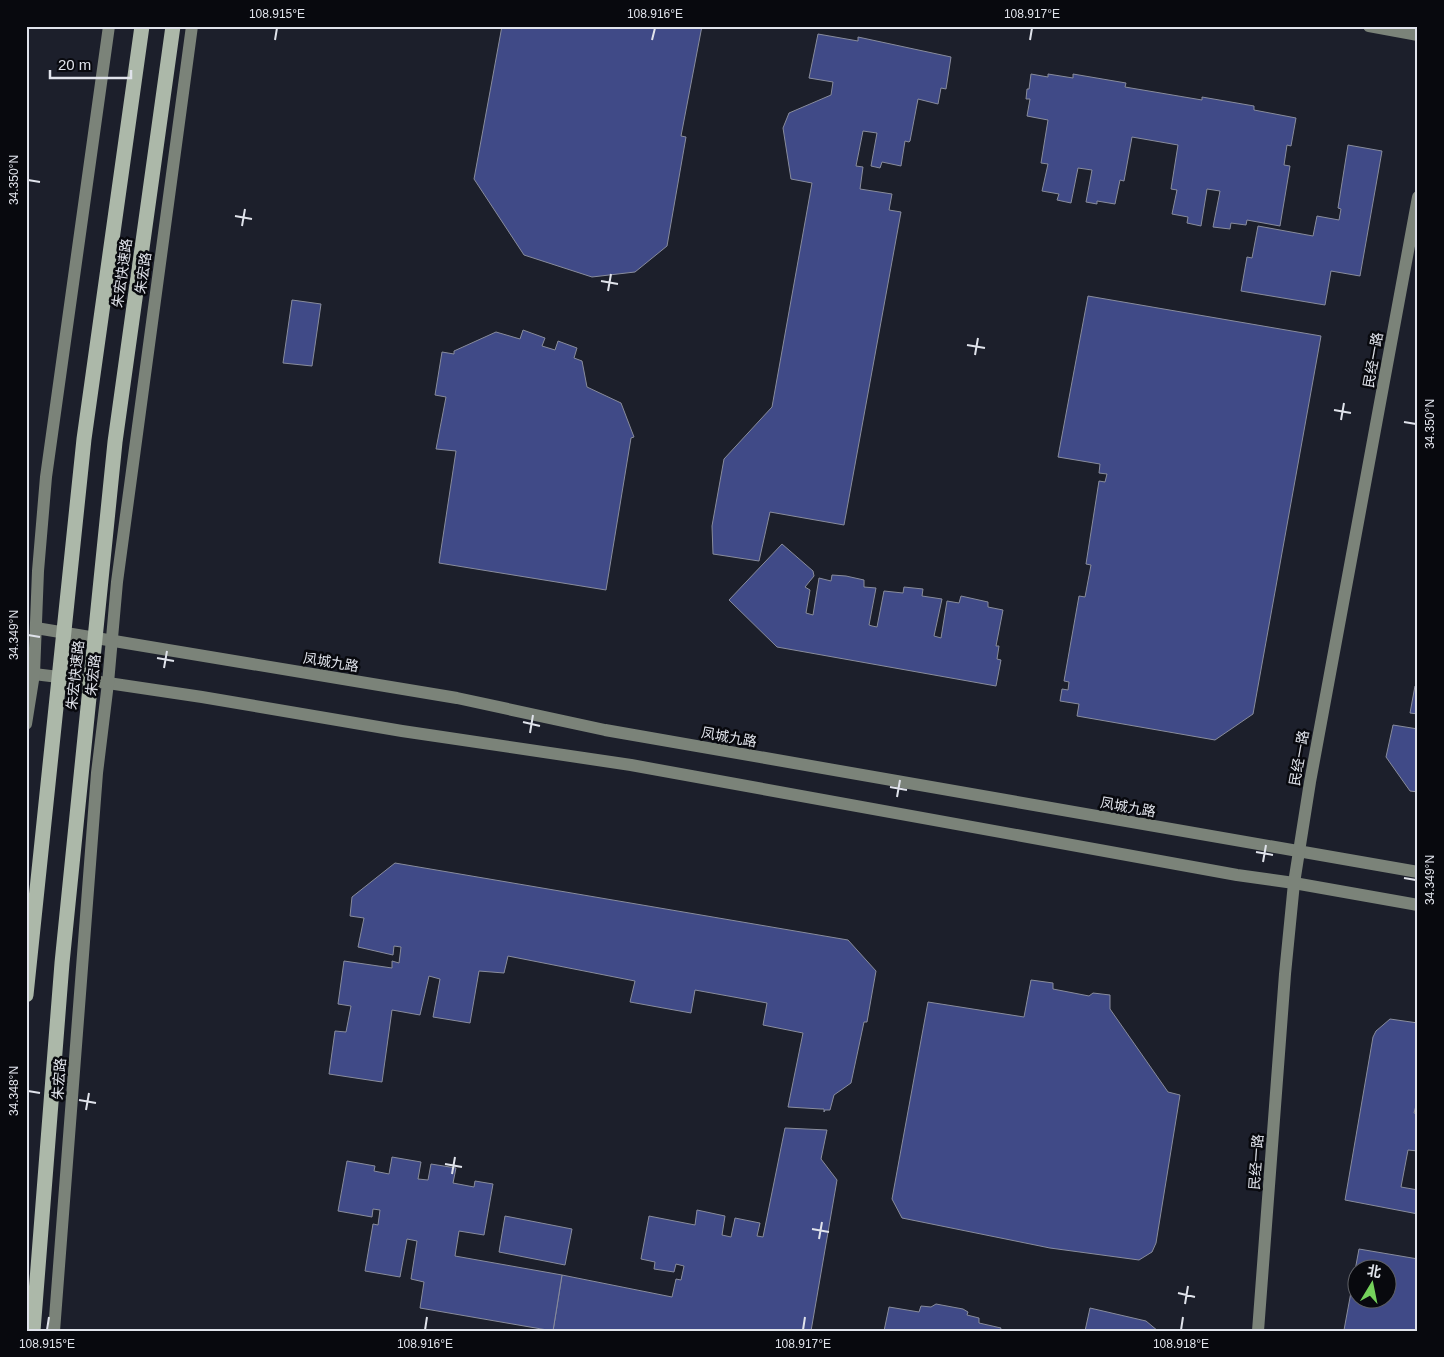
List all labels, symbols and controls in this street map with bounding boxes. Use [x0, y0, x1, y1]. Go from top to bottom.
text: 108.915°E [249, 7, 305, 21]
text: 108.916°E [627, 7, 683, 21]
text: 108.917°E [1004, 7, 1060, 21]
scale bar [50, 48, 131, 80]
text: 20 m [58, 56, 91, 73]
text: 34.350°N [7, 155, 21, 205]
street label: 朱宏快速路 [109, 237, 135, 309]
street label: 朱宏路 [132, 251, 154, 295]
street label: 民经一路 [1360, 331, 1386, 389]
text: 34.350°N [1423, 399, 1437, 449]
text: 34.349°N [7, 610, 21, 660]
street label: 朱宏快速路 [63, 639, 87, 711]
street label: 凤城九路 [302, 650, 360, 674]
street label: 朱宏路 [83, 653, 103, 697]
street label: 凤城九路 [700, 724, 758, 750]
street label: 民经一路 [1286, 729, 1312, 787]
street label: 凤城九路 [1099, 794, 1157, 820]
text: 34.349°N [1423, 855, 1437, 905]
street label: 朱宏路 [50, 1057, 68, 1101]
text: 34.348°N [7, 1066, 21, 1116]
street label: 民经一路 [1246, 1134, 1266, 1190]
north arrow [1346, 1260, 1396, 1310]
text: 北 [1366, 1262, 1383, 1280]
text: 108.915°E [19, 1337, 75, 1351]
text: 108.916°E [397, 1337, 453, 1351]
text: 108.917°E [775, 1337, 831, 1351]
text: 108.918°E [1153, 1337, 1209, 1351]

